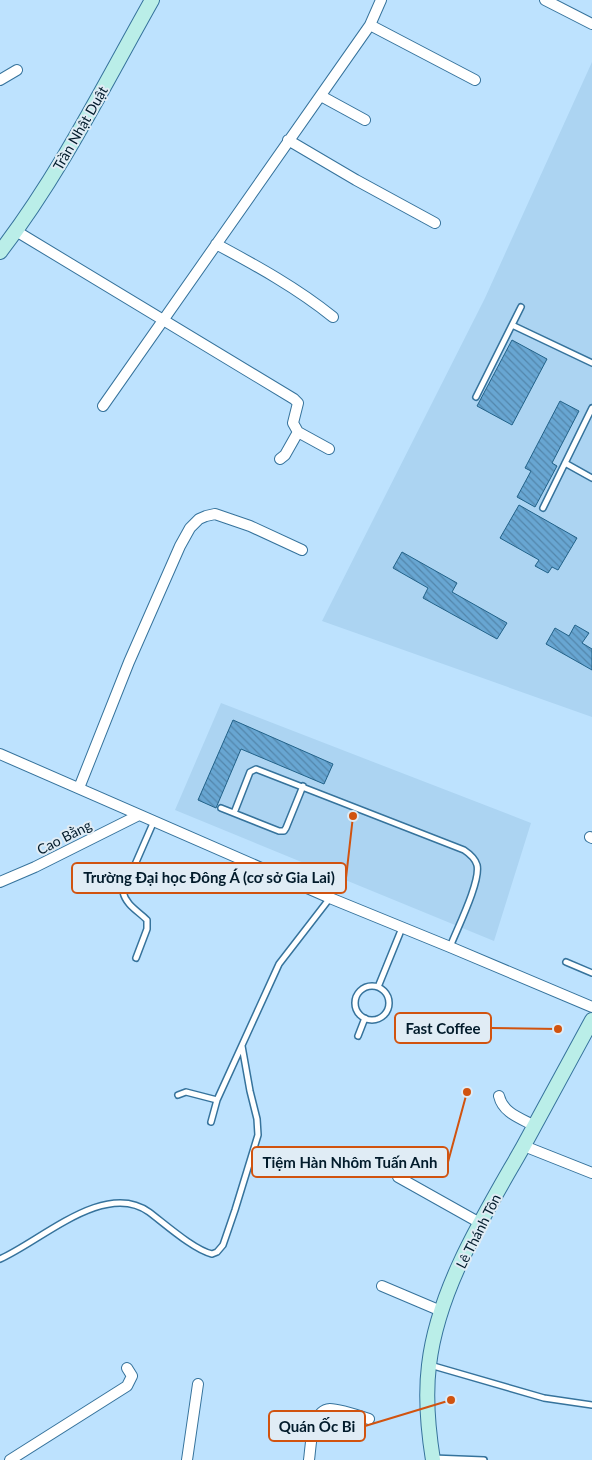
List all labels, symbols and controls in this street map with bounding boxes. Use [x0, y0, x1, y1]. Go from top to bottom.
street label: Trần Nhật Duật [49, 83, 111, 173]
street label: Cao Bằng [34, 816, 94, 858]
callout: Trường Đại học Đông Á (cơ sở Gia Lai) [72, 863, 346, 893]
text: Trường Đại học Đông Á (cơ sở Gia Lai) [83, 868, 335, 886]
callout: Fast Coffee [395, 1013, 491, 1043]
text: Fast Coffee [405, 1019, 481, 1037]
callout: Tiệm Hàn Nhôm Tuấn Anh [252, 1147, 448, 1177]
text: Tiệm Hàn Nhôm Tuấn Anh [263, 1153, 437, 1171]
street label: Lê Thánh Tôn [452, 1191, 504, 1271]
callout: Quán Ốc Bi [269, 1411, 365, 1441]
text: Quán Ốc Bi [279, 1417, 356, 1435]

